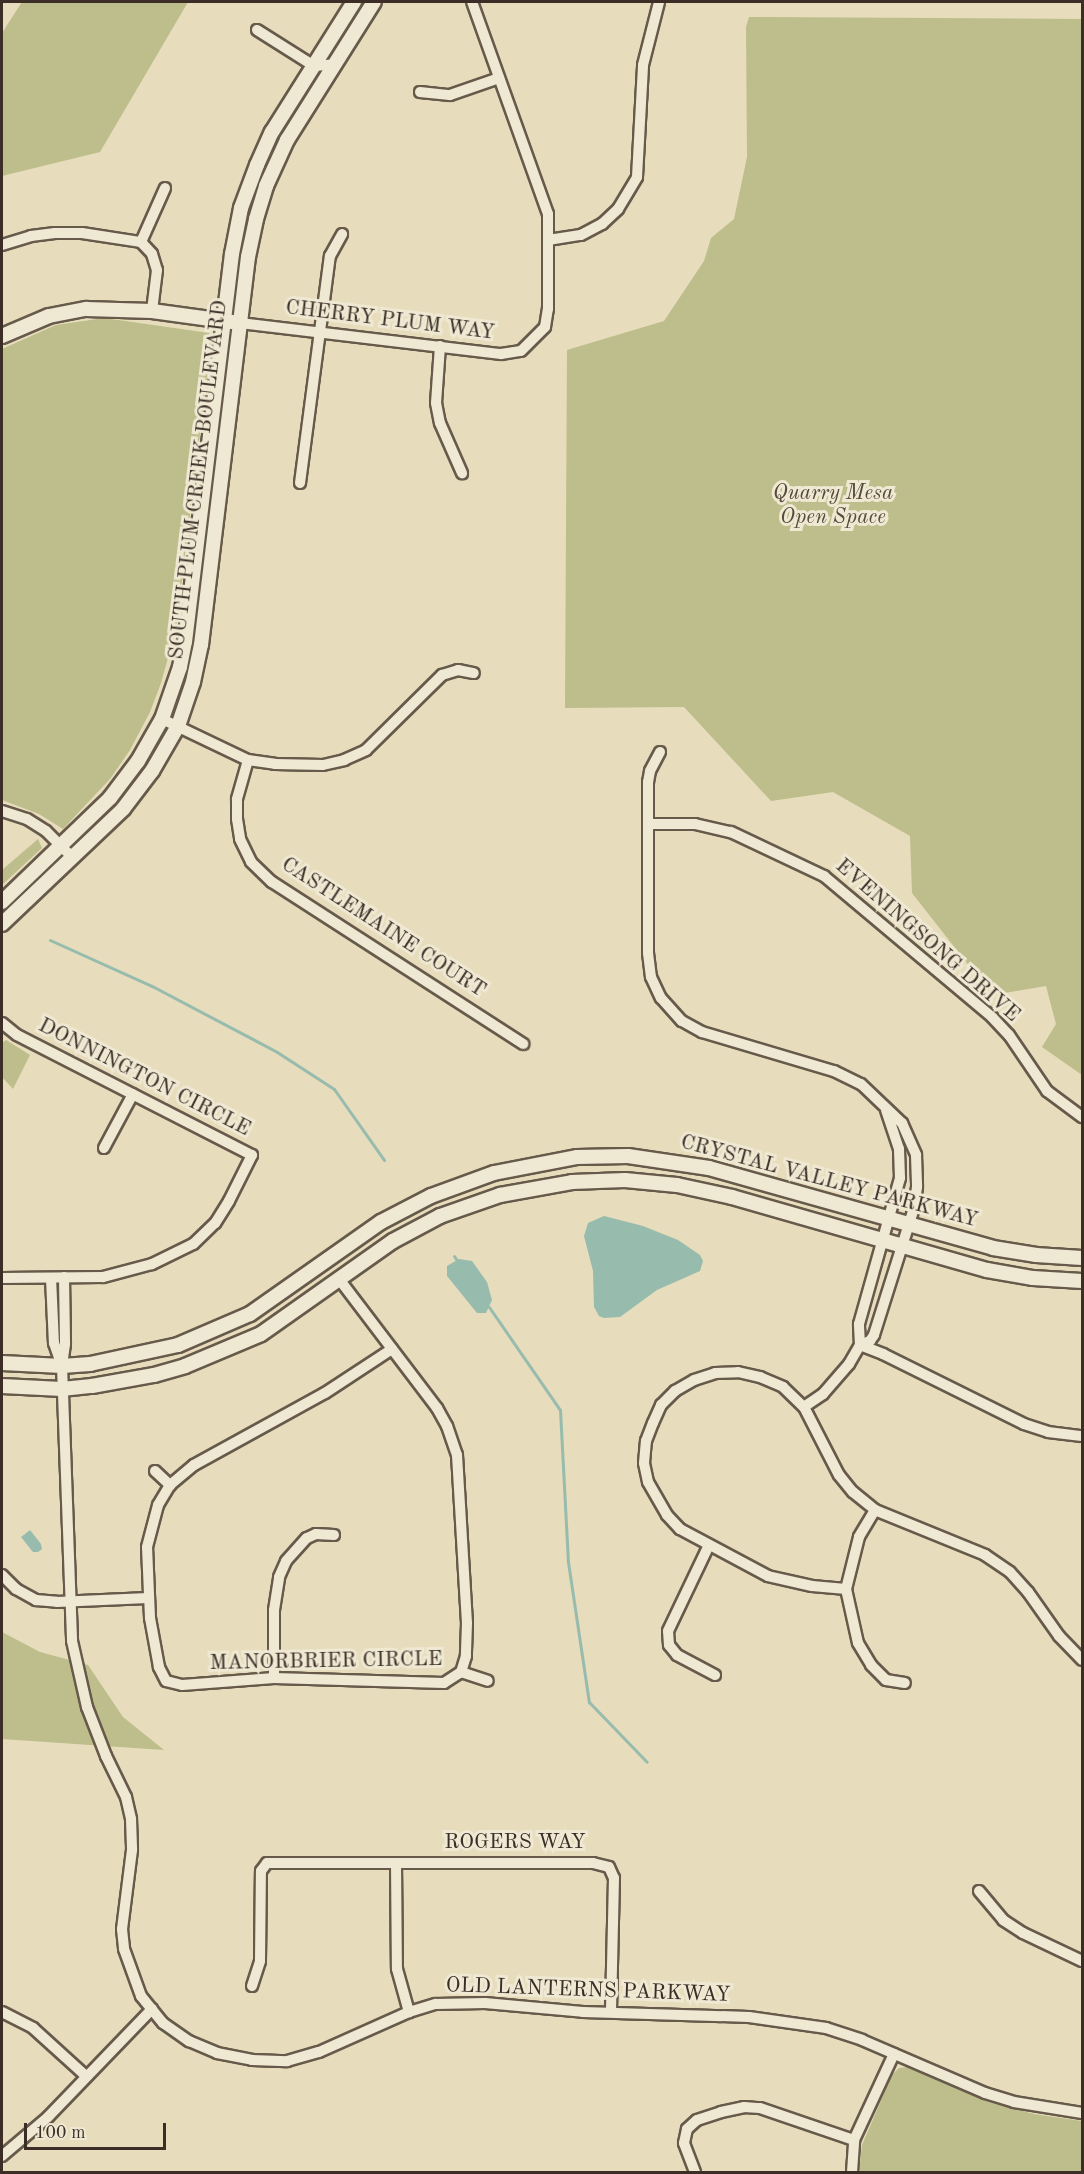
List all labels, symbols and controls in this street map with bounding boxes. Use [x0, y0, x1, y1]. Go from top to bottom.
street label: CHERRY PLUM WAY [284, 296, 496, 346]
street label: SOUTH PLUM CREEK BOULEVARD [164, 299, 234, 661]
park label: Quarry Mesa Open Space [773, 481, 893, 531]
street label: CASTLEMAINE COURT [276, 852, 490, 1004]
street label: EVENINGSONG DRIVE [830, 854, 1024, 1028]
street label: DONNINGTON CIRCLE [34, 1013, 254, 1143]
street label: CRYSTAL VALLEY PARKWAY [678, 1130, 980, 1234]
street label: MANORBRIER CIRCLE [209, 1647, 443, 1677]
street label: ROGERS WAY [444, 1830, 586, 1856]
street label: OLD LANTERNS PARKWAY [445, 1973, 731, 2009]
scale bar [27, 2111, 170, 2149]
text: 100 m [35, 2124, 86, 2142]

